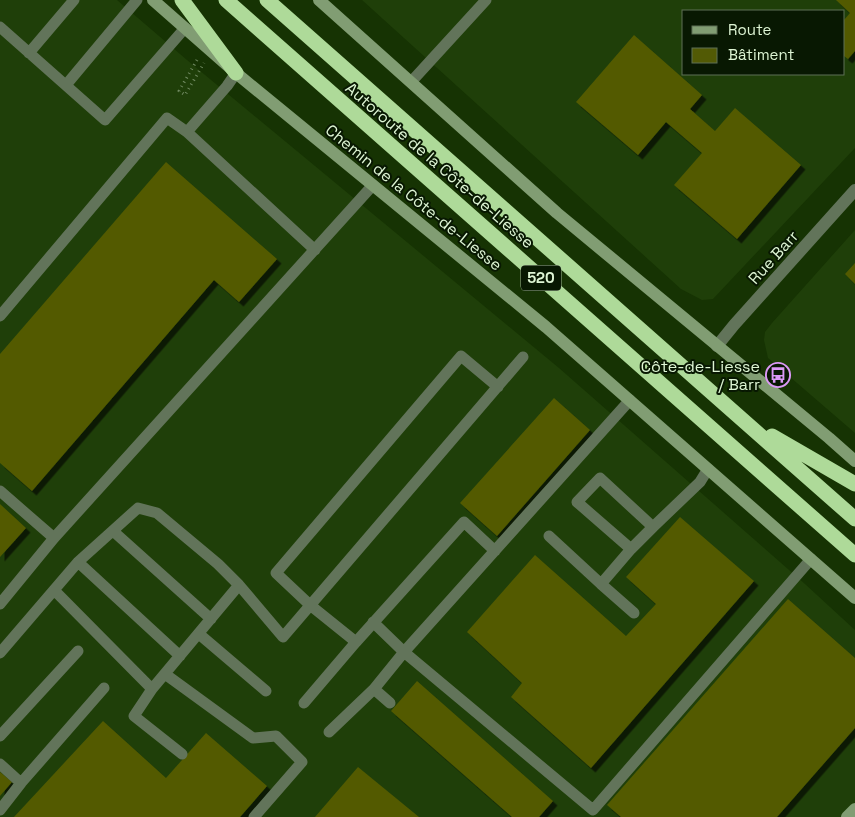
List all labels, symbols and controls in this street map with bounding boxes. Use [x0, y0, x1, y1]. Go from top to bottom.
legend [682, 10, 845, 75]
text: Route [728, 20, 772, 39]
text: Bâtiment [728, 45, 794, 64]
street label: Autoroute de la Côte-de-Liesse [341, 78, 538, 253]
street label: Chemin de la Côte-de-Liesse [321, 120, 506, 275]
street label: Rue Barr [744, 226, 803, 289]
road number: 520 [521, 266, 561, 290]
place label: Côte-de-Liesse / Barr [641, 356, 760, 395]
bus stop icon: Côte-de-Liesse / Barr [765, 362, 791, 388]

